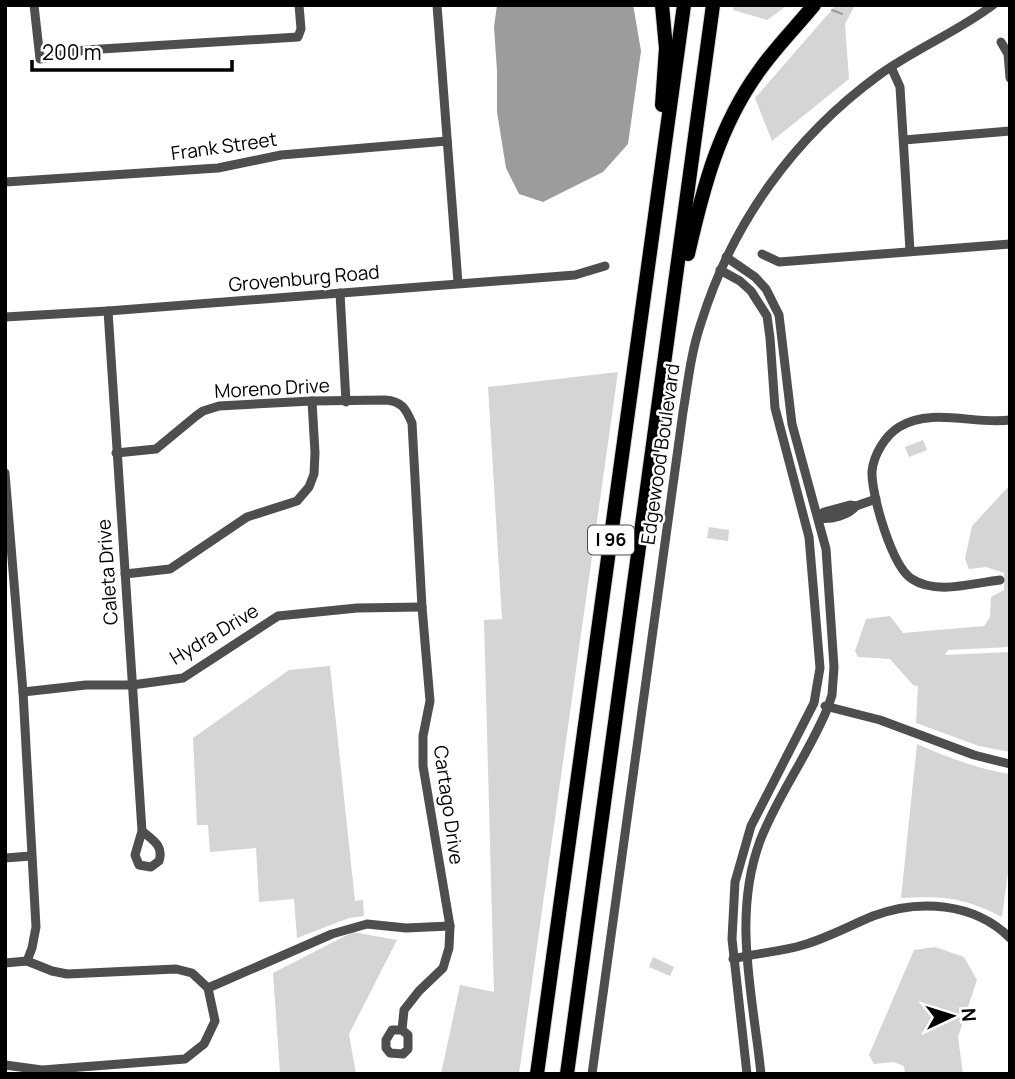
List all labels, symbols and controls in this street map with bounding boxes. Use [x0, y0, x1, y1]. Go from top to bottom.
scale bar [32, 28, 231, 72]
text: 200 m [42, 38, 102, 66]
street label: Frank Street [169, 126, 279, 166]
street label: Grovenburg Road [227, 258, 381, 298]
street label: Edgewood Boulevard [634, 362, 686, 546]
street label: Moreno Drive [214, 372, 330, 404]
street label: Caleta Drive [90, 518, 124, 626]
road number: I 96 [588, 526, 634, 554]
street label: Hydra Drive [165, 597, 263, 671]
street label: Cartago Drive [428, 744, 470, 866]
north arrow [917, 981, 987, 1051]
text: N [956, 1007, 982, 1023]

